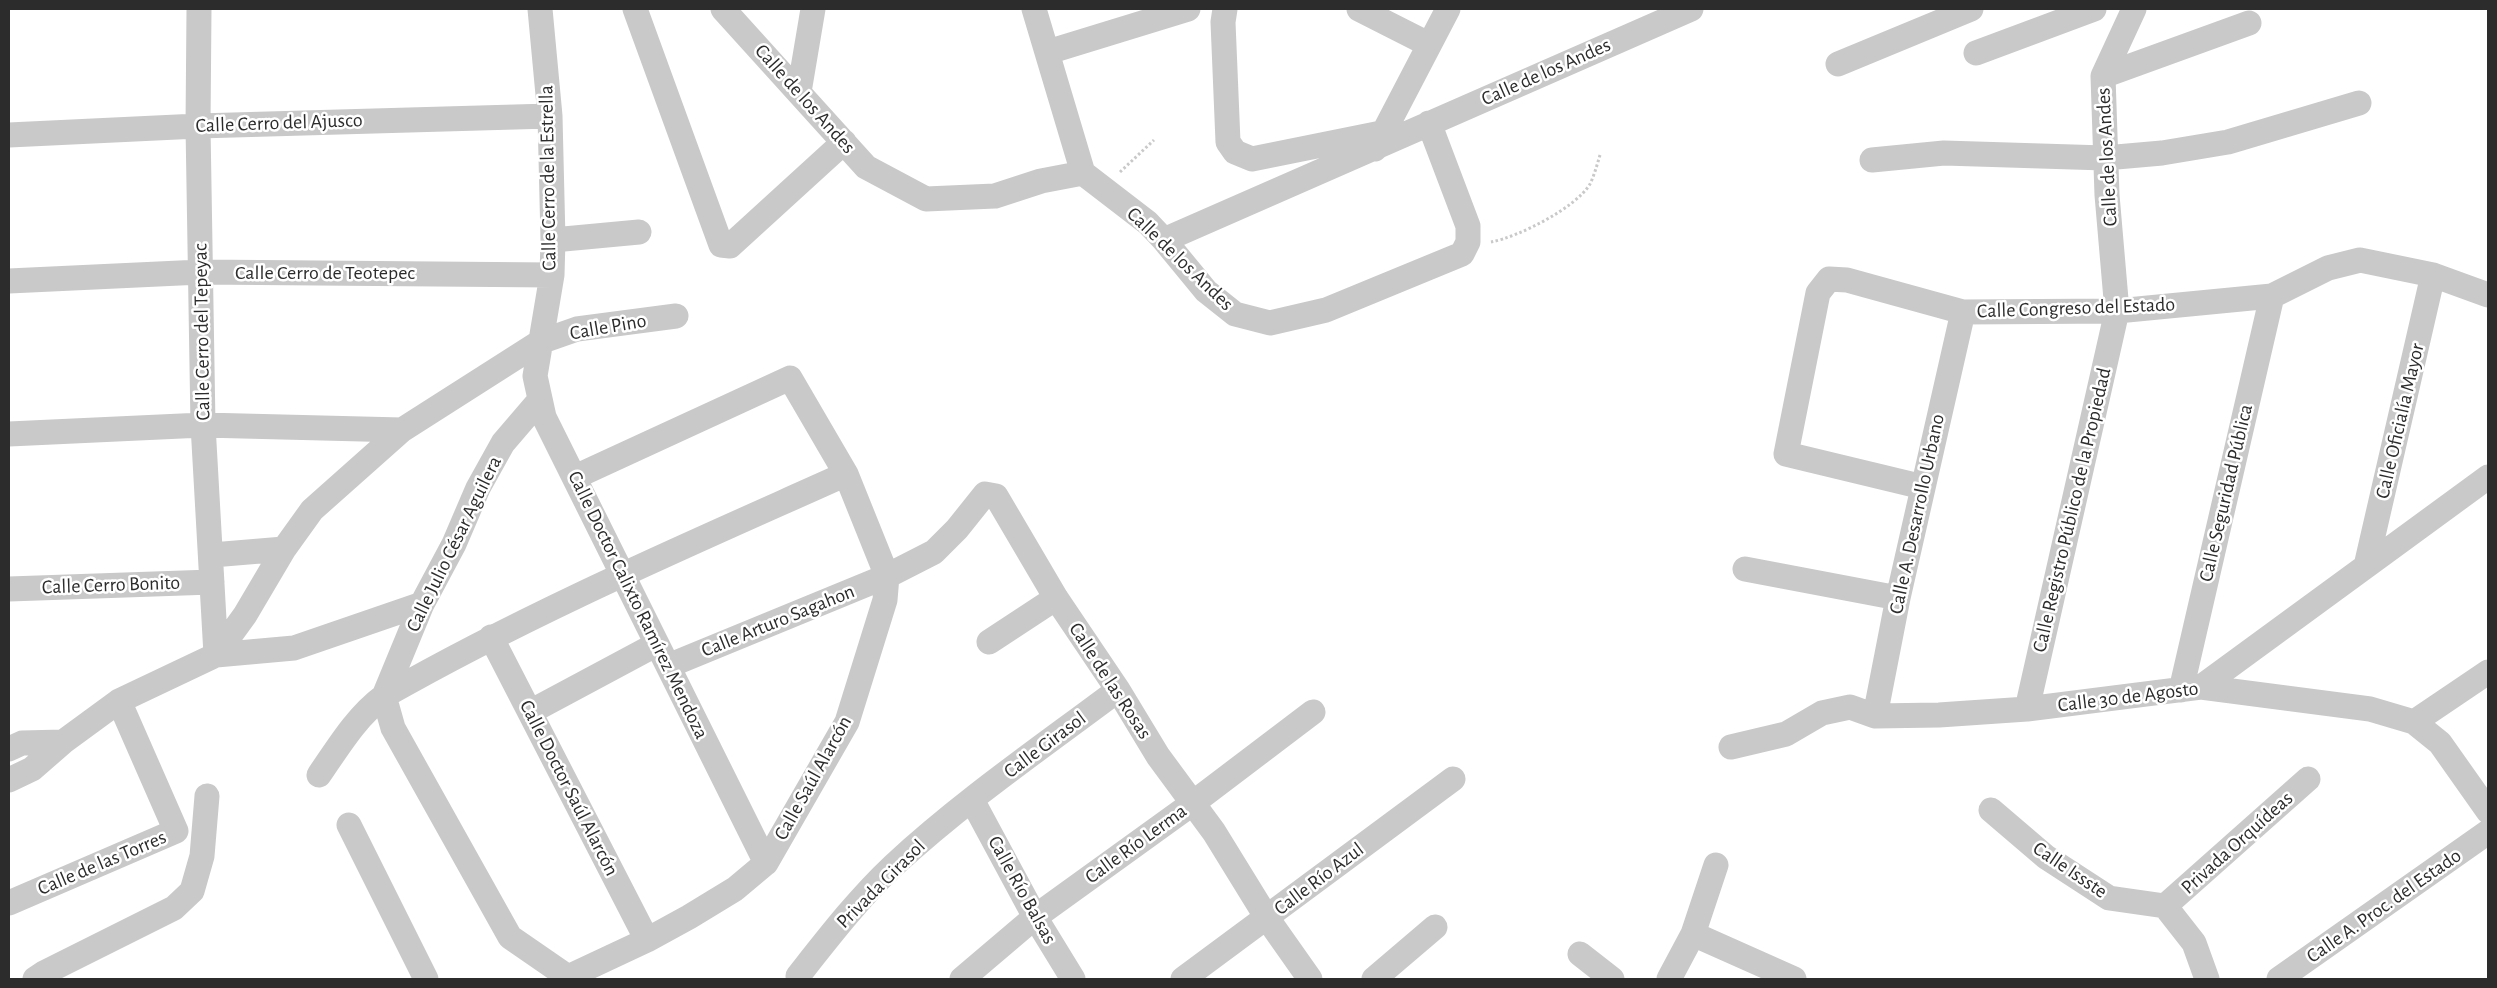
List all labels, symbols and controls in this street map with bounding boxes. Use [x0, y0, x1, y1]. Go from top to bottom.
street label: Calle de los Andes [1478, 33, 1614, 111]
street label: Calle de los Andes [750, 39, 860, 159]
street label: Calle Cerro de la Estrella [534, 85, 562, 271]
street label: Calle de los Andes [2091, 87, 2123, 227]
street label: Calle Cerro del Ajusco [195, 108, 363, 138]
street label: Calle de los Andes [1122, 202, 1238, 316]
street label: Calle Cerro del Tepeyac [188, 243, 216, 421]
street label: Calle Cerro de Teotepec [235, 261, 415, 285]
street label: Calle Congreso del Estado [1976, 293, 2176, 323]
street label: Calle Pino [568, 308, 648, 346]
street label: Calle Oficialía Mayor [2370, 341, 2430, 501]
street label: Calle Registro Público de la Propiedad [2028, 365, 2116, 655]
street label: Calle Seguridad Pública [2194, 402, 2258, 584]
street label: Calle A. Desarrollo Urbano [1884, 412, 1950, 616]
street label: Calle Julio César Aguilera [401, 452, 507, 636]
street label: Calle Doctor Calixto Ramírez Mendoza [562, 467, 714, 743]
street label: Calle Cerro Bonito [41, 571, 181, 599]
street label: Calle Arturo Sagahon [698, 579, 858, 663]
street label: Calle de las Rosas [1063, 618, 1157, 744]
street label: Calle 30 de Agosto [2056, 676, 2200, 718]
street label: Calle Doctor Saúl Alarcón [514, 696, 624, 880]
street label: Calle Girasol [999, 706, 1091, 784]
street label: Calle Saúl Alarcón [769, 712, 857, 844]
street label: Privada Orquídeas [2176, 786, 2298, 900]
street label: Calle Río Lerma [1080, 799, 1192, 889]
street label: Calle de las Torres [34, 825, 170, 901]
street label: Calle Río Balsas [982, 832, 1062, 948]
street label: Privada Girasol [831, 834, 931, 934]
street label: Calle Issste [2028, 836, 2112, 904]
street label: Calle Río Azul [1269, 838, 1369, 920]
street label: Calle A. Proc. del Estado [2302, 844, 2466, 968]

